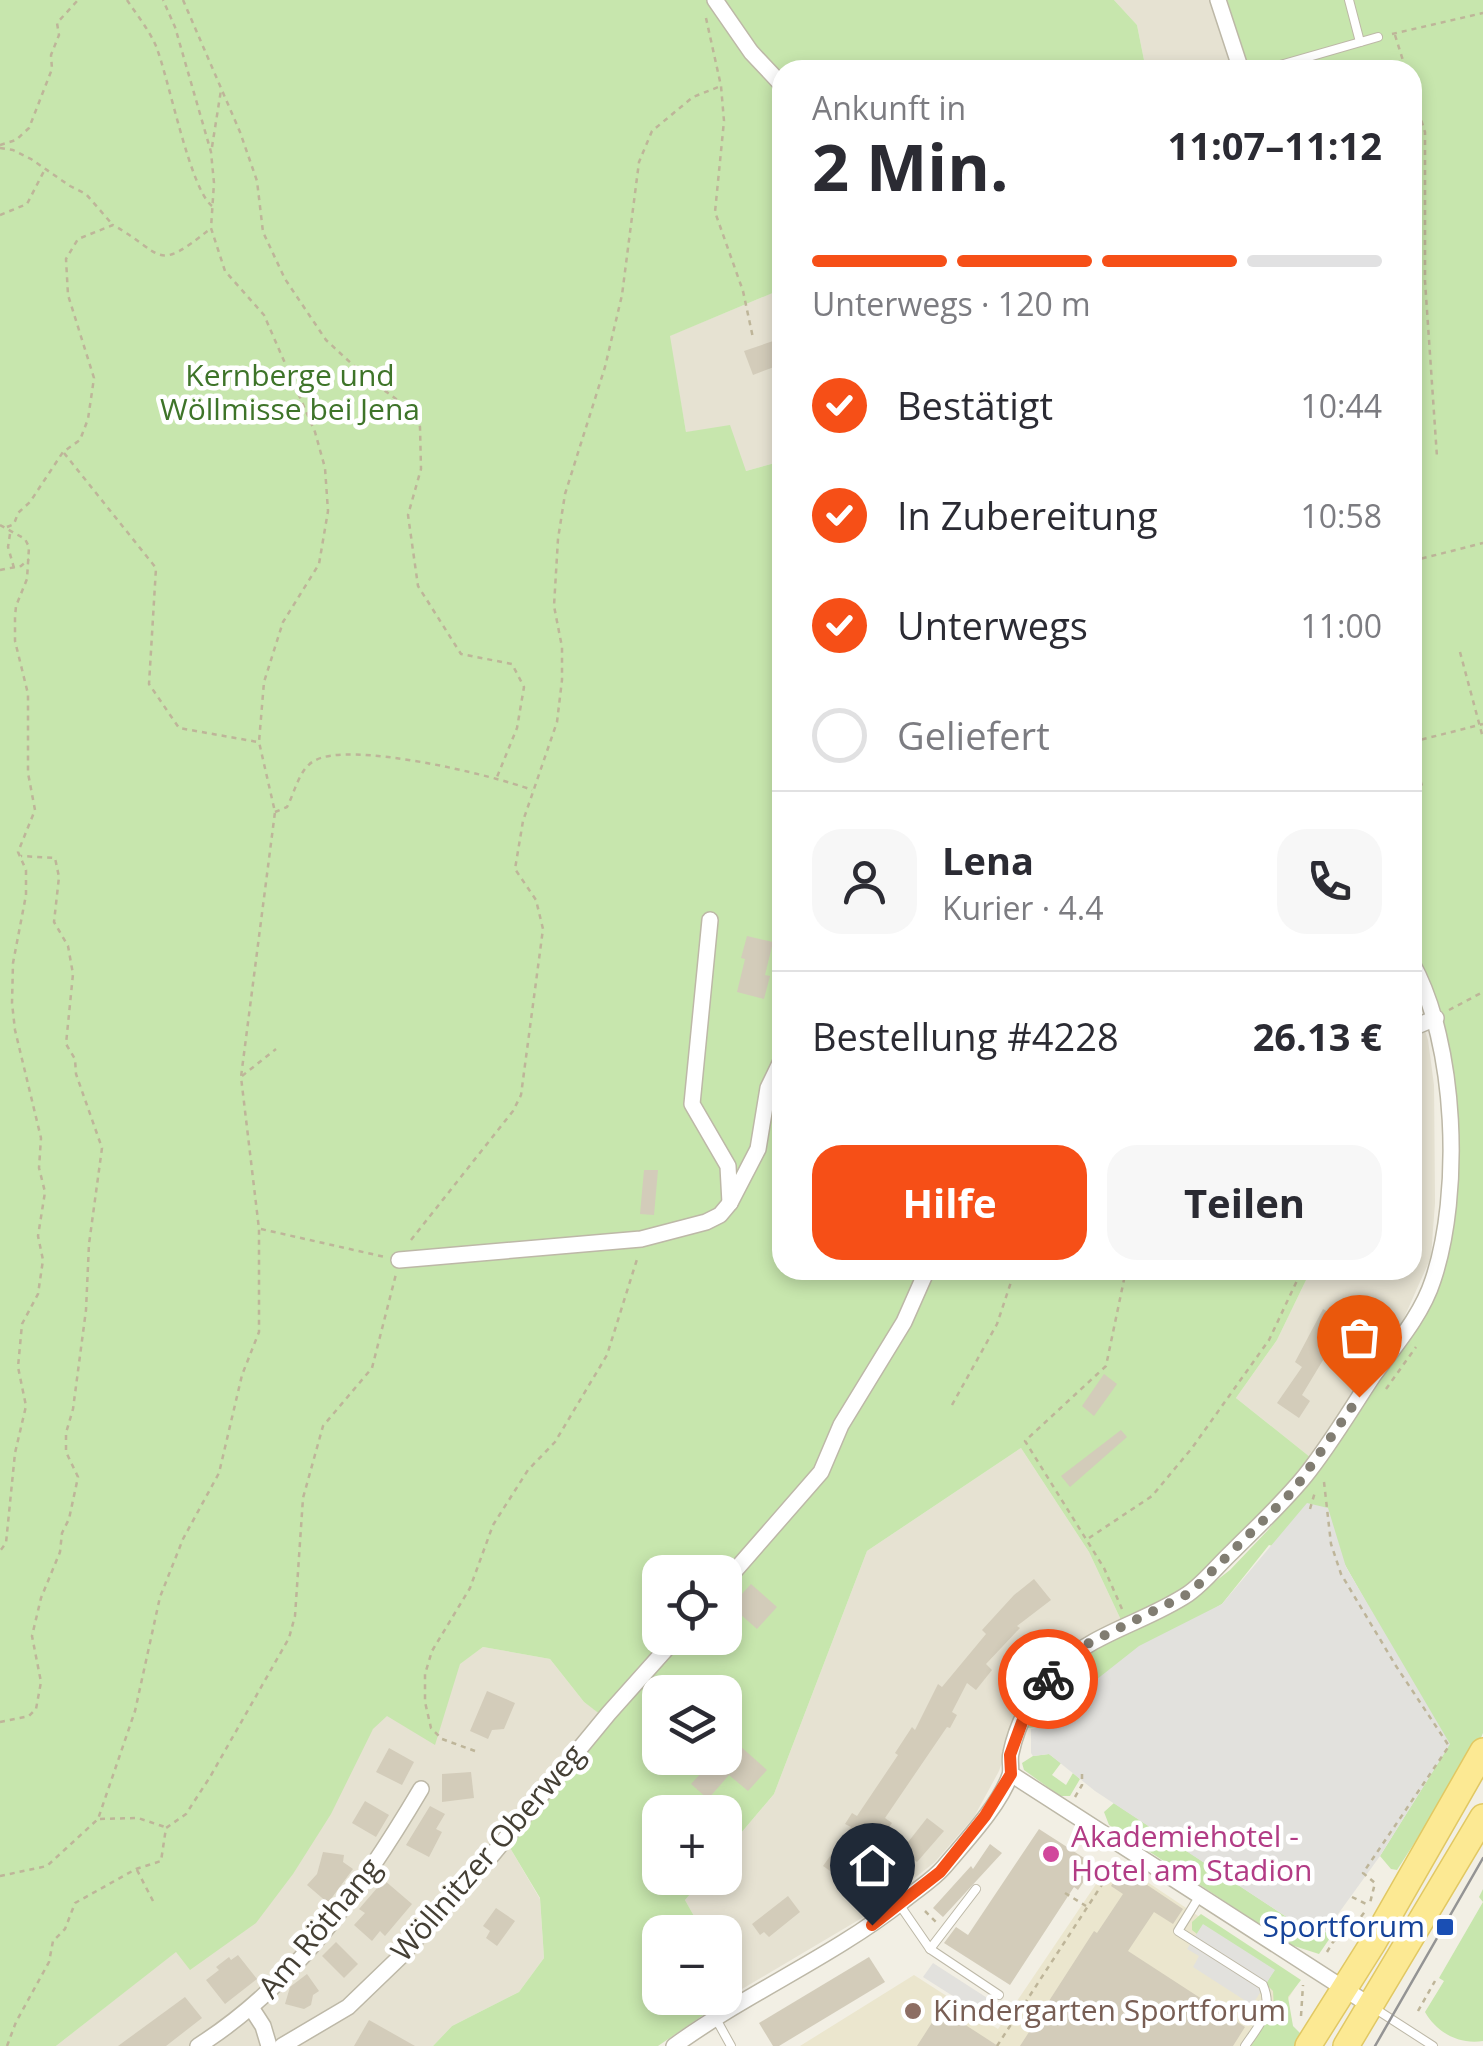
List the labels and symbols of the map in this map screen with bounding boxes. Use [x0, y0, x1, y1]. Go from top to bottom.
park label: Kernberge und Wöllmisse bei Jena [160, 354, 420, 429]
pin [1317, 1295, 1402, 1398]
courier [998, 1629, 1098, 1729]
street label: Wöllnitzer Oberweg [381, 1735, 593, 1970]
place label: Akademiehotel - Hotel am Stadion [1071, 1815, 1313, 1890]
pin [830, 1823, 915, 1926]
marker: Akademiehotel - Hotel am Stadion [1040, 1843, 1062, 1865]
street label: Am Röthang [248, 1848, 390, 2006]
place label: Sportforum [1263, 1905, 1425, 1946]
marker: Sportforum [1434, 1916, 1456, 1938]
place label: Kindergarten Sportforum [933, 1989, 1286, 2030]
marker: Kindergarten Sportforum [902, 2000, 924, 2022]

